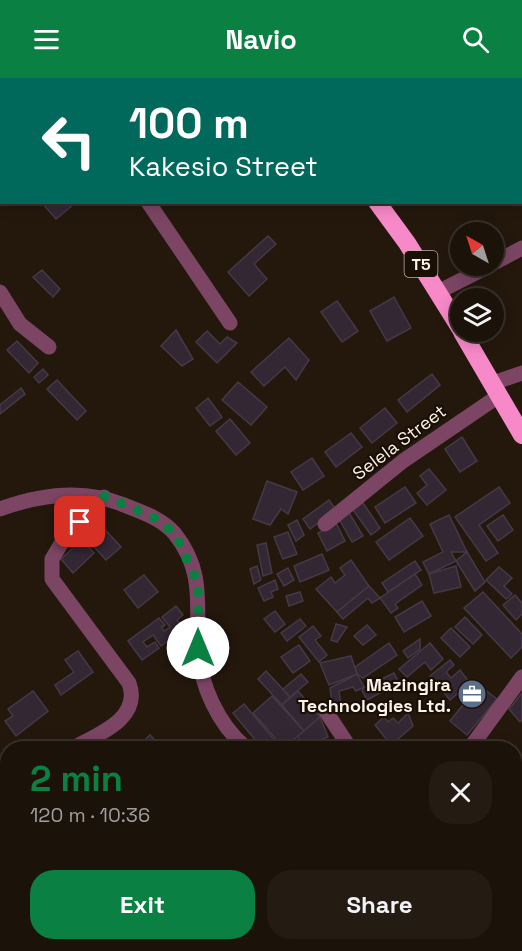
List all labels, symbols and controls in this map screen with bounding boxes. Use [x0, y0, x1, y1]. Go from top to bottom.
text: Navio [225, 22, 297, 57]
icon: menu [30, 23, 63, 56]
icon: search [459, 23, 492, 56]
text: 100 m [129, 97, 249, 150]
icon: left [30, 102, 108, 180]
text: Kakesio Street [129, 149, 318, 184]
north arrow [450, 222, 504, 276]
map controls [450, 222, 504, 342]
road number: T5 [404, 251, 438, 277]
button: layers [450, 288, 504, 342]
street label: Selela Street [348, 399, 450, 485]
pin [54, 496, 105, 547]
icon: arrive [63, 505, 96, 538]
position arrow [166, 616, 230, 680]
place label: Mazingira Technologies Ltd. [298, 673, 452, 717]
office icon: Mazingira Technologies Ltd. [456, 678, 488, 710]
text: 2 min [30, 756, 123, 802]
button: close [429, 761, 492, 824]
text: 120 m · 10:36 [30, 802, 150, 828]
button: Exit [30, 870, 255, 939]
button: Share [267, 870, 492, 939]

